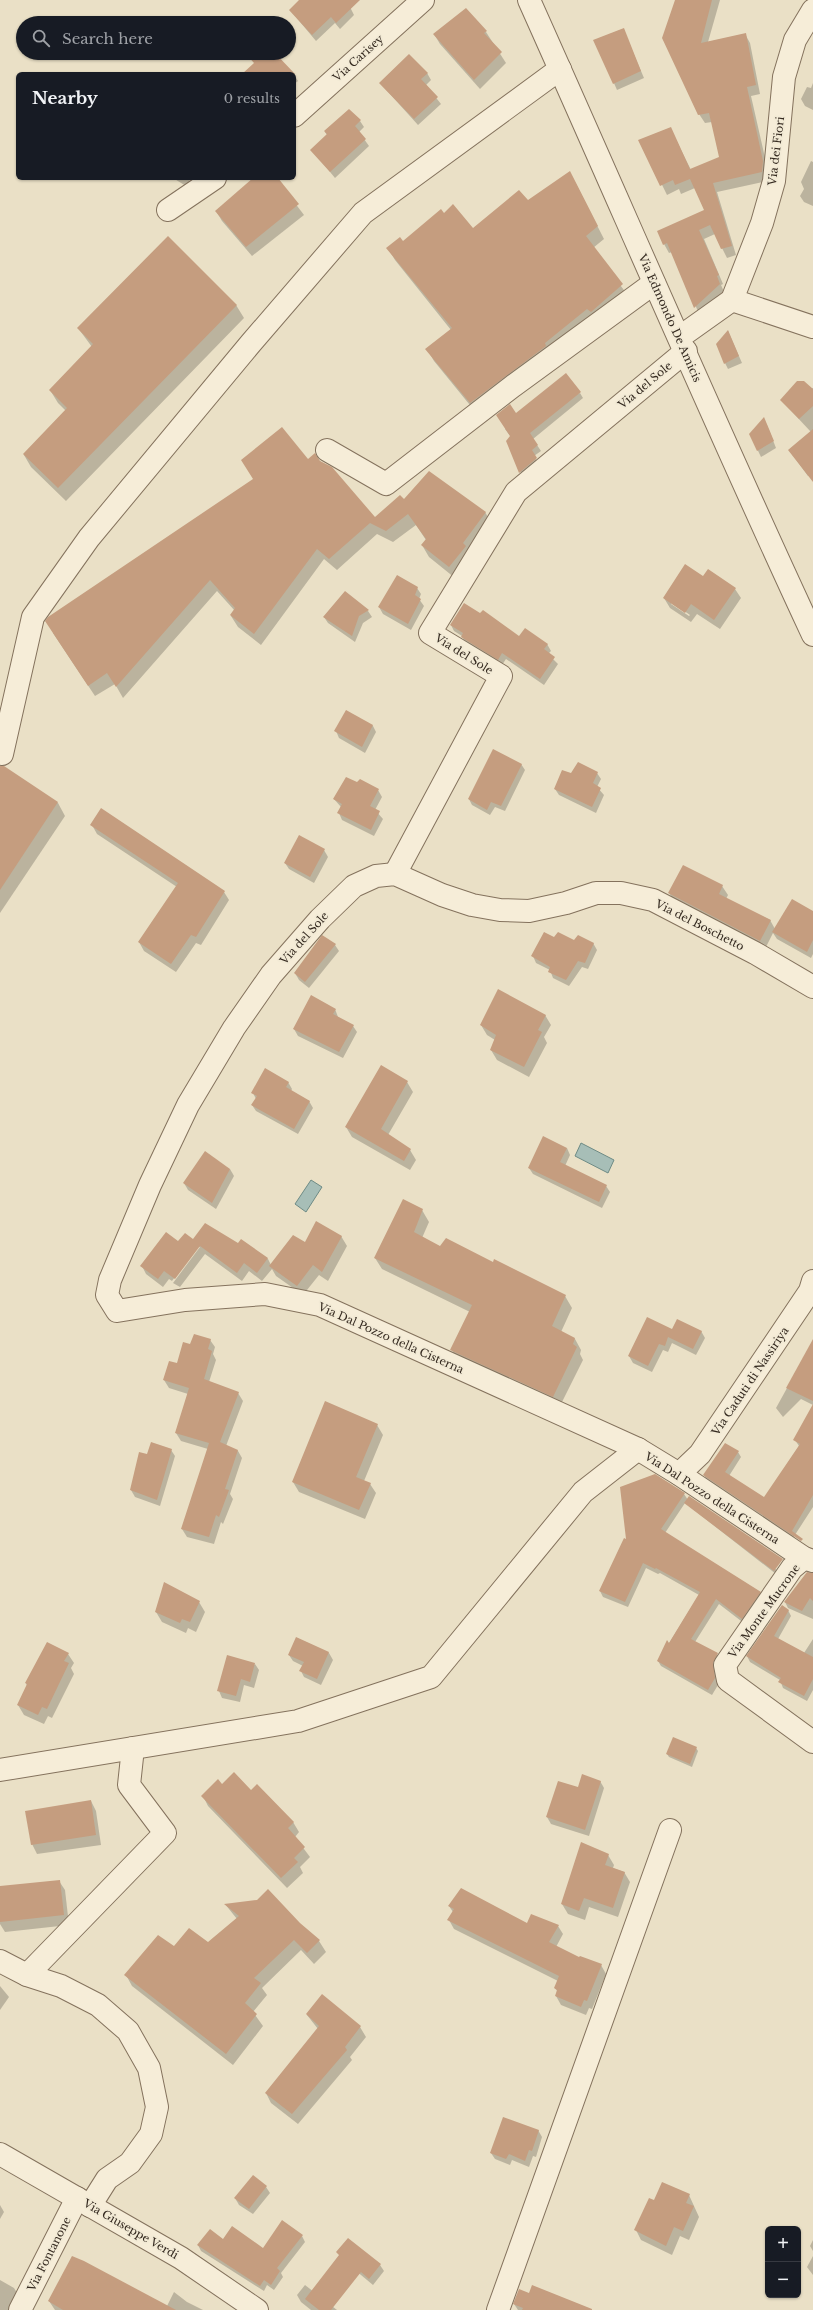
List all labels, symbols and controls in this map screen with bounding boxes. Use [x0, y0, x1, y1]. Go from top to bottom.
search box [16, 16, 296, 60]
icon: search [30, 27, 52, 49]
text: Search here [62, 29, 153, 48]
street label: Via Carisey [329, 32, 386, 85]
text: Nearby [32, 88, 98, 109]
text: 0 results [224, 90, 280, 107]
street label: Via dei Fiori [765, 115, 787, 187]
street label: Via Edmondo De Amicis [635, 251, 705, 384]
street label: Via del Sole [614, 358, 675, 412]
street label: Via del Sole [431, 630, 496, 677]
street label: Via del Boschetto [652, 896, 747, 953]
street label: Via del Sole [276, 909, 331, 968]
street label: Via Dal Pozzo della Cisterna [315, 1299, 467, 1377]
street label: Via Caduti di Nassiriya [708, 1323, 792, 1439]
street label: Via Dal Pozzo della Cisterna [641, 1449, 783, 1547]
street label: Via Monte Mucrone [725, 1561, 803, 1662]
street label: Via Giuseppe Verdi [80, 2196, 181, 2262]
street label: Via Fontanone [24, 2214, 74, 2295]
map controls [765, 2226, 801, 2298]
button: + [765, 2226, 801, 2262]
button: − [765, 2262, 801, 2298]

